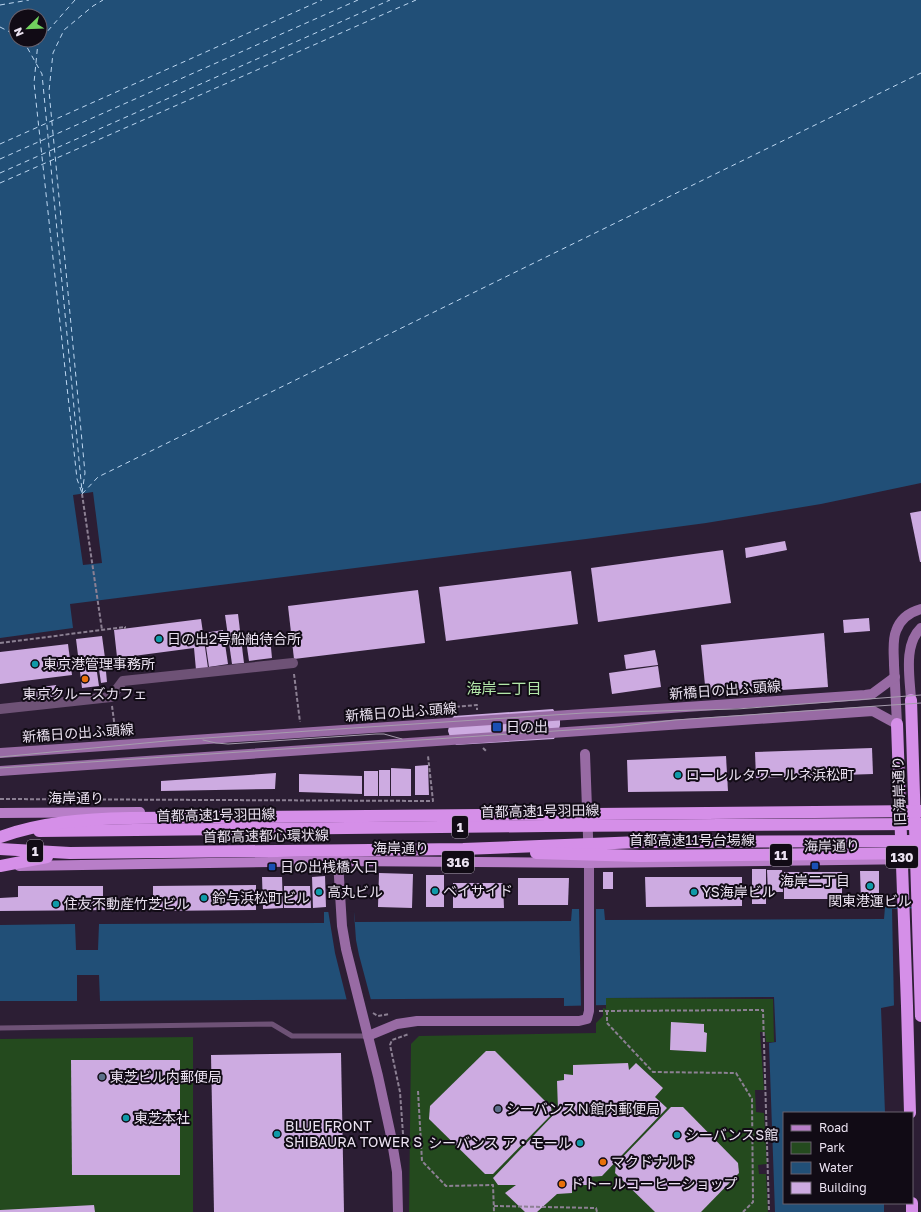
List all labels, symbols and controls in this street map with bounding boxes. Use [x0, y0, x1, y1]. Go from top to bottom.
north arrow [8, 8, 48, 48]
text: N [11, 26, 26, 38]
place label: 日の出2号船舶待合所 [167, 630, 301, 647]
marker: 日の出2号船舶待合所 [154, 634, 164, 644]
place label: 東京港管理事務所 [43, 655, 155, 672]
marker: 東京港管理事務所 [30, 659, 40, 669]
marker: 東京クルーズカフェ [80, 674, 90, 684]
street label: 新橋日の出ふ頭線 [669, 677, 781, 702]
district label: 海岸二丁目 [466, 679, 542, 697]
place label: 東京クルーズカフェ [23, 685, 147, 702]
street label: 新橋日の出ふ頭線 [345, 699, 457, 724]
place label: 日の出 [506, 718, 548, 735]
street label: 新橋日の出ふ頭線 [22, 720, 134, 745]
marker: 日の出 [491, 721, 503, 733]
street label: 旧海岸通り [889, 756, 908, 826]
place label: ローレルタワールネ浜松町 [686, 766, 854, 783]
marker: ローレルタワールネ浜松町 [673, 770, 683, 780]
street label: 海岸通り [48, 789, 104, 806]
street label: 首都高速1号羽田線 [480, 801, 600, 820]
street label: 首都高速1号羽田線 [156, 805, 276, 824]
road number: 1 [452, 816, 468, 838]
street label: 首都高速都心環状線 [203, 826, 329, 845]
street label: 首都高速11号台場線 [629, 831, 755, 848]
street label: 海岸通り [804, 837, 860, 854]
street label: 海岸通り [373, 839, 429, 856]
road number: 1 [27, 840, 43, 862]
road number: 11 [770, 844, 792, 866]
road number: 130 [886, 846, 918, 868]
road number: 316 [442, 851, 474, 873]
place label: 日の出桟橋入口 [280, 858, 378, 875]
marker: 海岸二丁目 [810, 861, 820, 871]
marker: 日の出桟橋入口 [267, 862, 277, 872]
place label: 海岸二丁目 [780, 872, 850, 889]
marker: 関東港運ビル [865, 881, 875, 891]
place label: ベイサイド [443, 882, 513, 899]
place label: 高丸ビル [327, 883, 383, 900]
place label: YS海岸ビル [702, 883, 776, 900]
marker: ベイサイド [430, 886, 440, 896]
marker: 高丸ビル [314, 887, 324, 897]
marker: YS海岸ビル [689, 887, 699, 897]
place label: 鈴与浜松町ビル [212, 889, 310, 906]
place label: 関東港運ビル [828, 892, 912, 909]
marker: 鈴与浜松町ビル [199, 893, 209, 903]
place label: 住友不動産竹芝ビル [64, 895, 190, 912]
marker: 住友不動産竹芝ビル [51, 899, 61, 909]
place label: 東芝ビル内郵便局 [110, 1068, 222, 1085]
marker: 東芝ビル内郵便局 [97, 1072, 107, 1082]
place label: シーバンスＮ館内郵便局 [506, 1100, 660, 1117]
marker: シーバンスＮ館内郵便局 [493, 1104, 503, 1114]
place label: 東芝本社 [134, 1109, 190, 1126]
legend [783, 1112, 913, 1204]
marker: 東芝本社 [121, 1113, 131, 1123]
place label: BLUE FRONT SHIBAURA TOWER S [285, 1117, 422, 1150]
text: Road [819, 1120, 848, 1135]
place label: シーバンスS館 [685, 1126, 778, 1143]
marker: BLUE FRONT SHIBAURA TOWER S [272, 1129, 282, 1139]
marker: シーバンスS館 [672, 1130, 682, 1140]
place label: シーバンス ア・モール [428, 1134, 572, 1151]
marker: シーバンス ア・モール [575, 1138, 585, 1148]
text: Park [819, 1140, 845, 1155]
place label: マクドナルド [611, 1153, 695, 1170]
marker: マクドナルド [598, 1157, 608, 1167]
text: Water [819, 1160, 853, 1175]
place label: ドトールコーヒーショップ [570, 1175, 737, 1192]
marker: ドトールコーヒーショップ [557, 1179, 567, 1189]
text: Building [819, 1180, 867, 1195]

